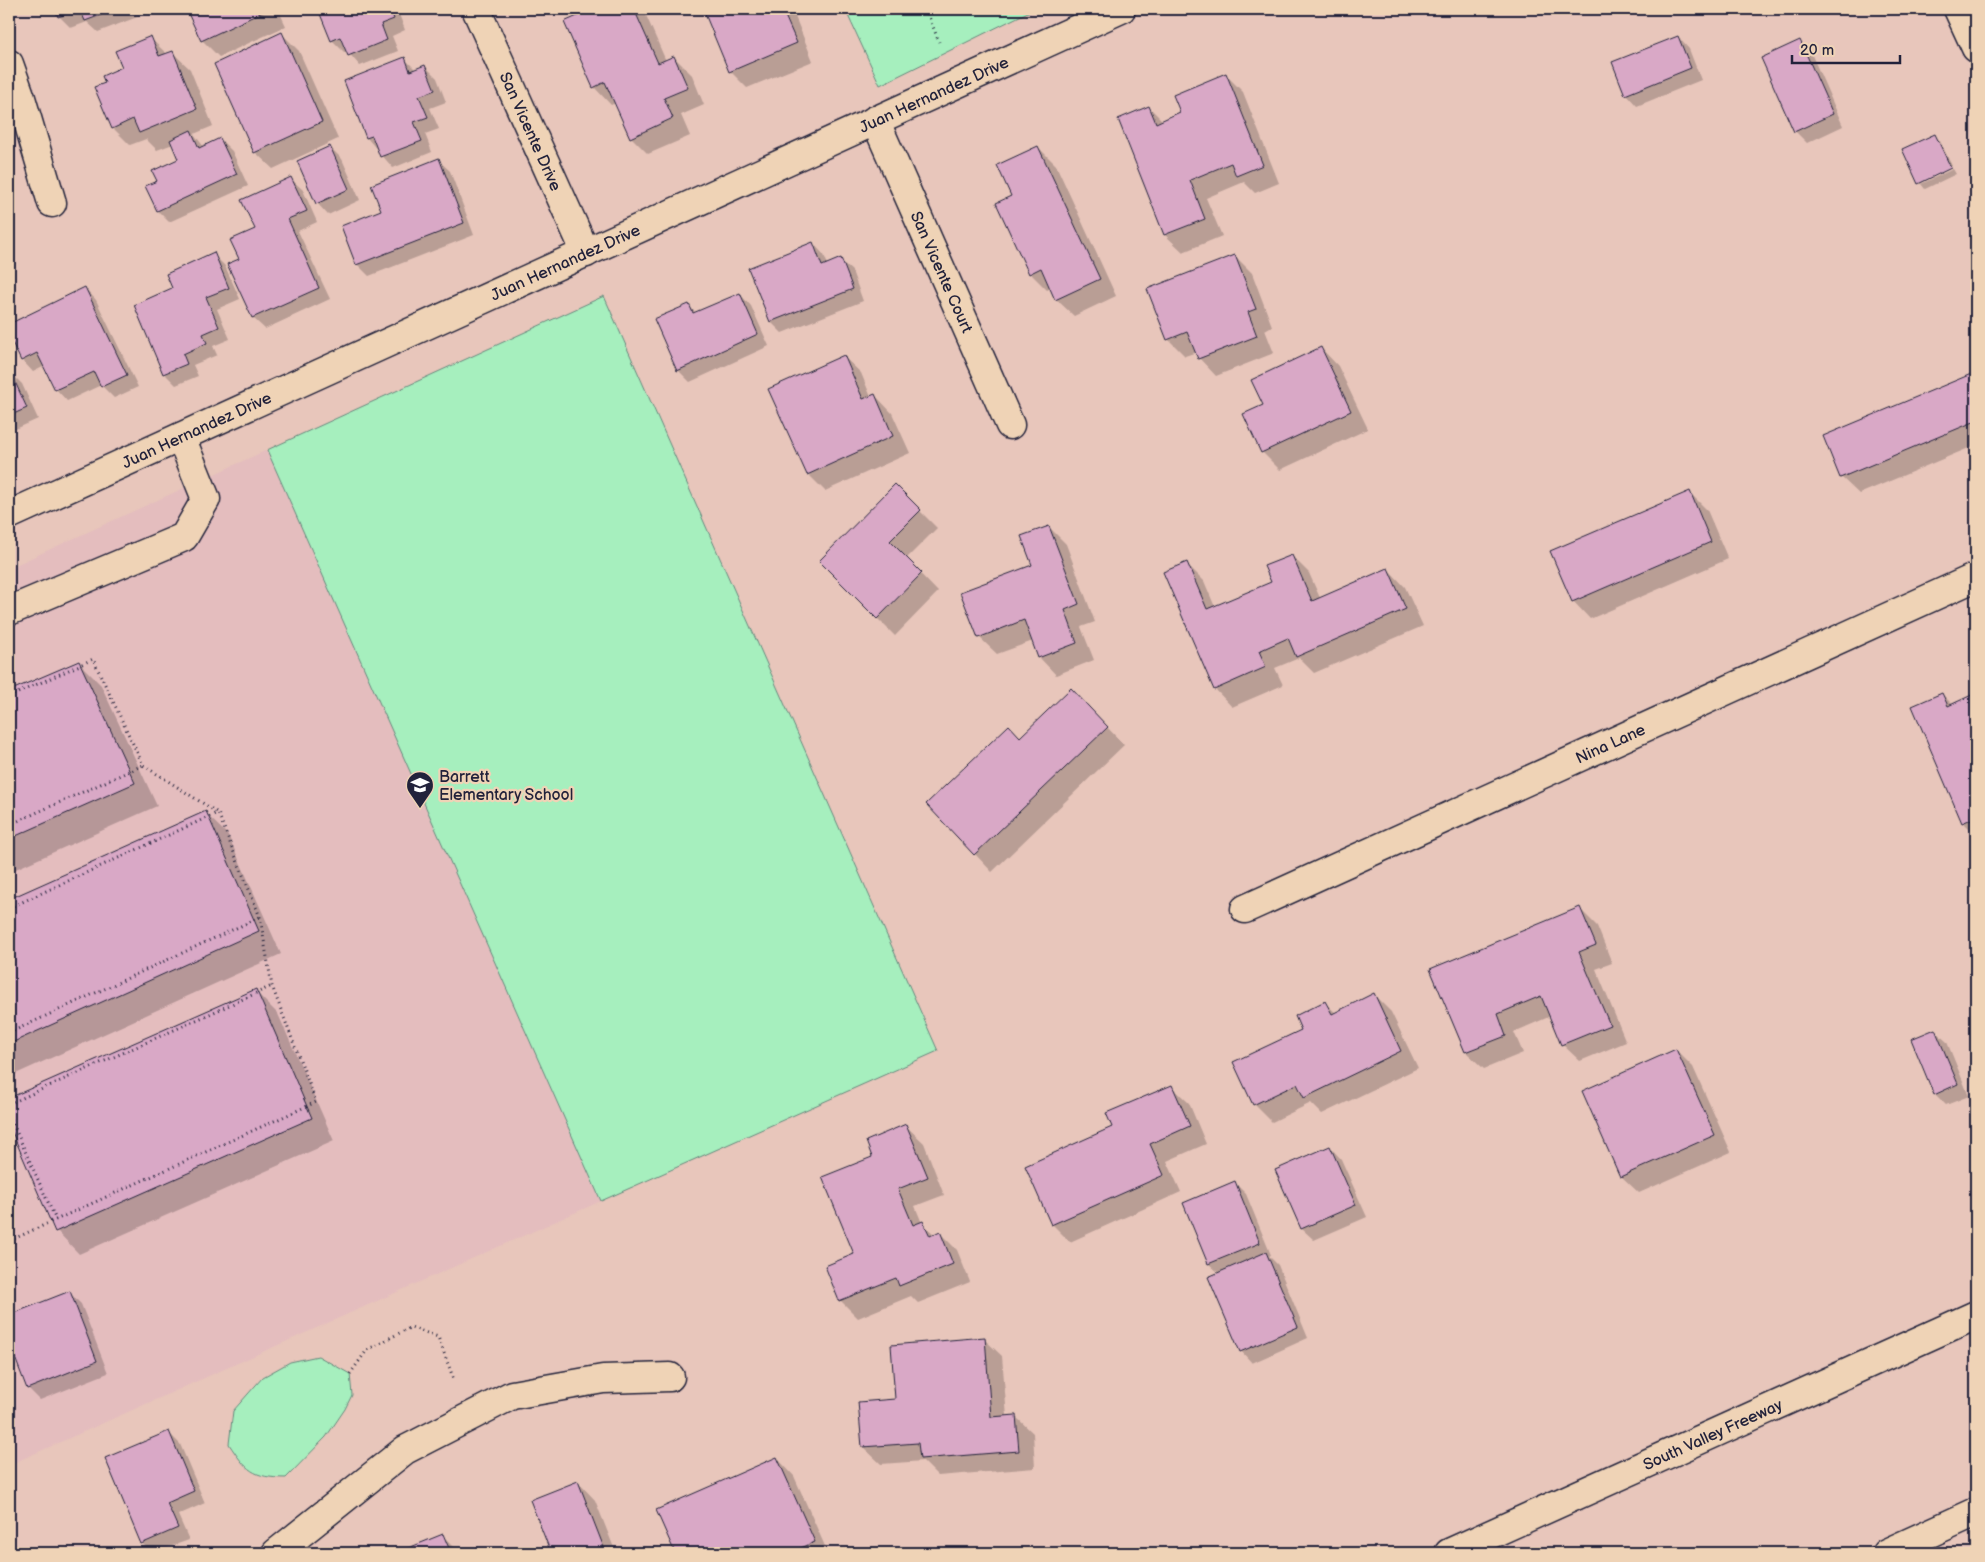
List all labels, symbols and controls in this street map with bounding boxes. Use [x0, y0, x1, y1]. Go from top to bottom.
scale bar [1792, 32, 1900, 64]
text: 20 m [1800, 41, 1834, 60]
street label: Juan Hernandez Drive [857, 53, 1013, 138]
street label: San Vicente Drive [495, 69, 565, 195]
street label: San Vicente Court [906, 209, 976, 336]
street label: Juan Hernandez Drive [488, 221, 644, 306]
street label: Juan Hernandez Drive [119, 389, 275, 473]
street label: Nina Lane [1573, 720, 1649, 769]
place label: Barrett Elementary School [439, 768, 573, 805]
school or university icon: Barrett Elementary School [405, 770, 435, 809]
street label: South Valley Freeway [1640, 1395, 1786, 1475]

